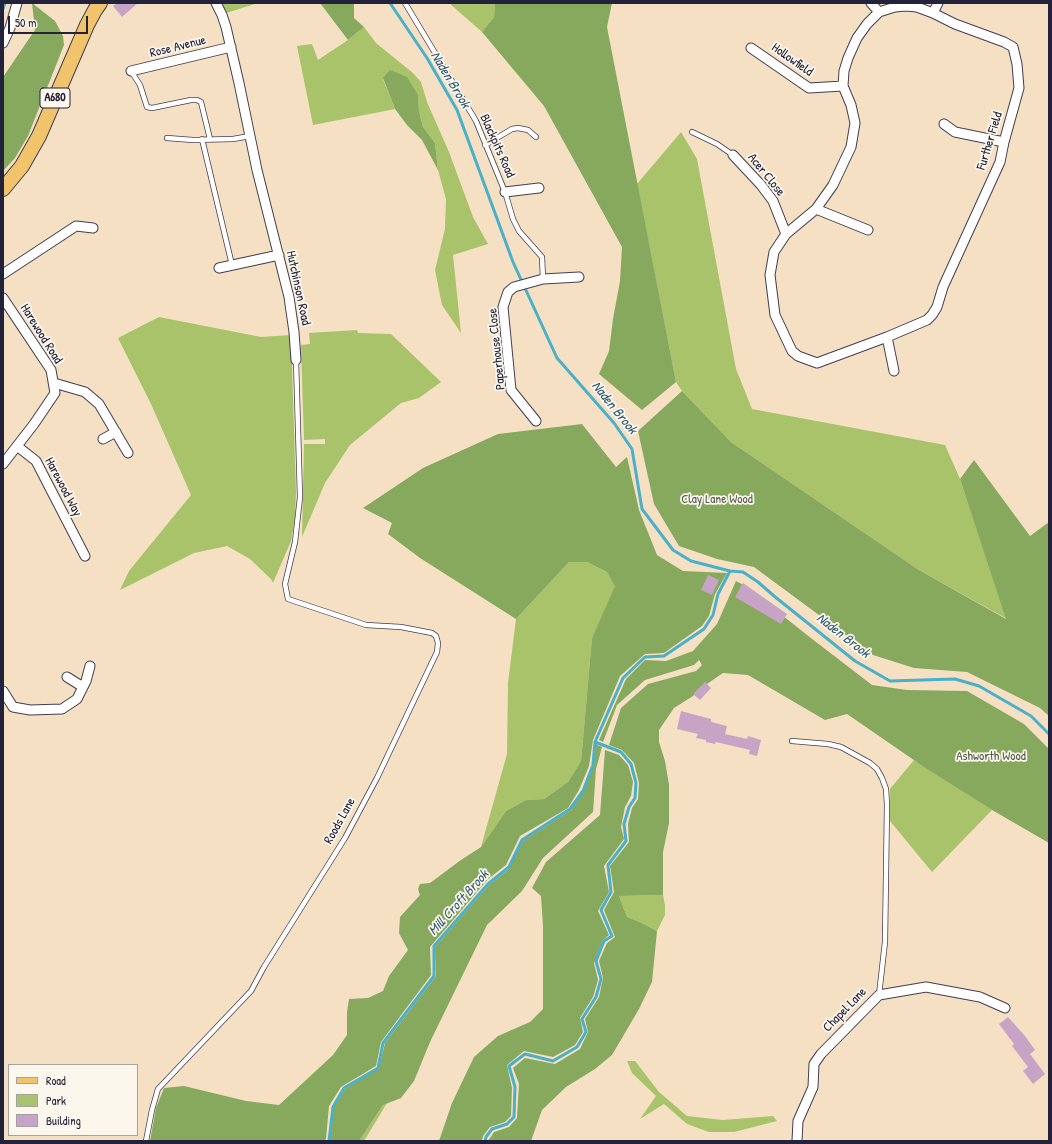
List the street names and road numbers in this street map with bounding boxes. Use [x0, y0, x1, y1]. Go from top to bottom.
street label: Rose Avenue [148, 33, 208, 61]
street label: Hollowfield [768, 40, 816, 80]
road number: A680 [40, 88, 70, 108]
street label: Further Field [974, 110, 1006, 172]
street label: Blackpits Road [476, 112, 518, 180]
street label: Acer Close [744, 150, 788, 200]
street label: Hutchinson Road [283, 249, 313, 327]
street label: Harewood Road [17, 301, 65, 367]
street label: Paperhouse Close [485, 307, 509, 391]
street label: Harewood Way [41, 455, 85, 519]
street label: Roods Lane [321, 795, 359, 847]
street label: Chapel Lane [820, 984, 870, 1036]

